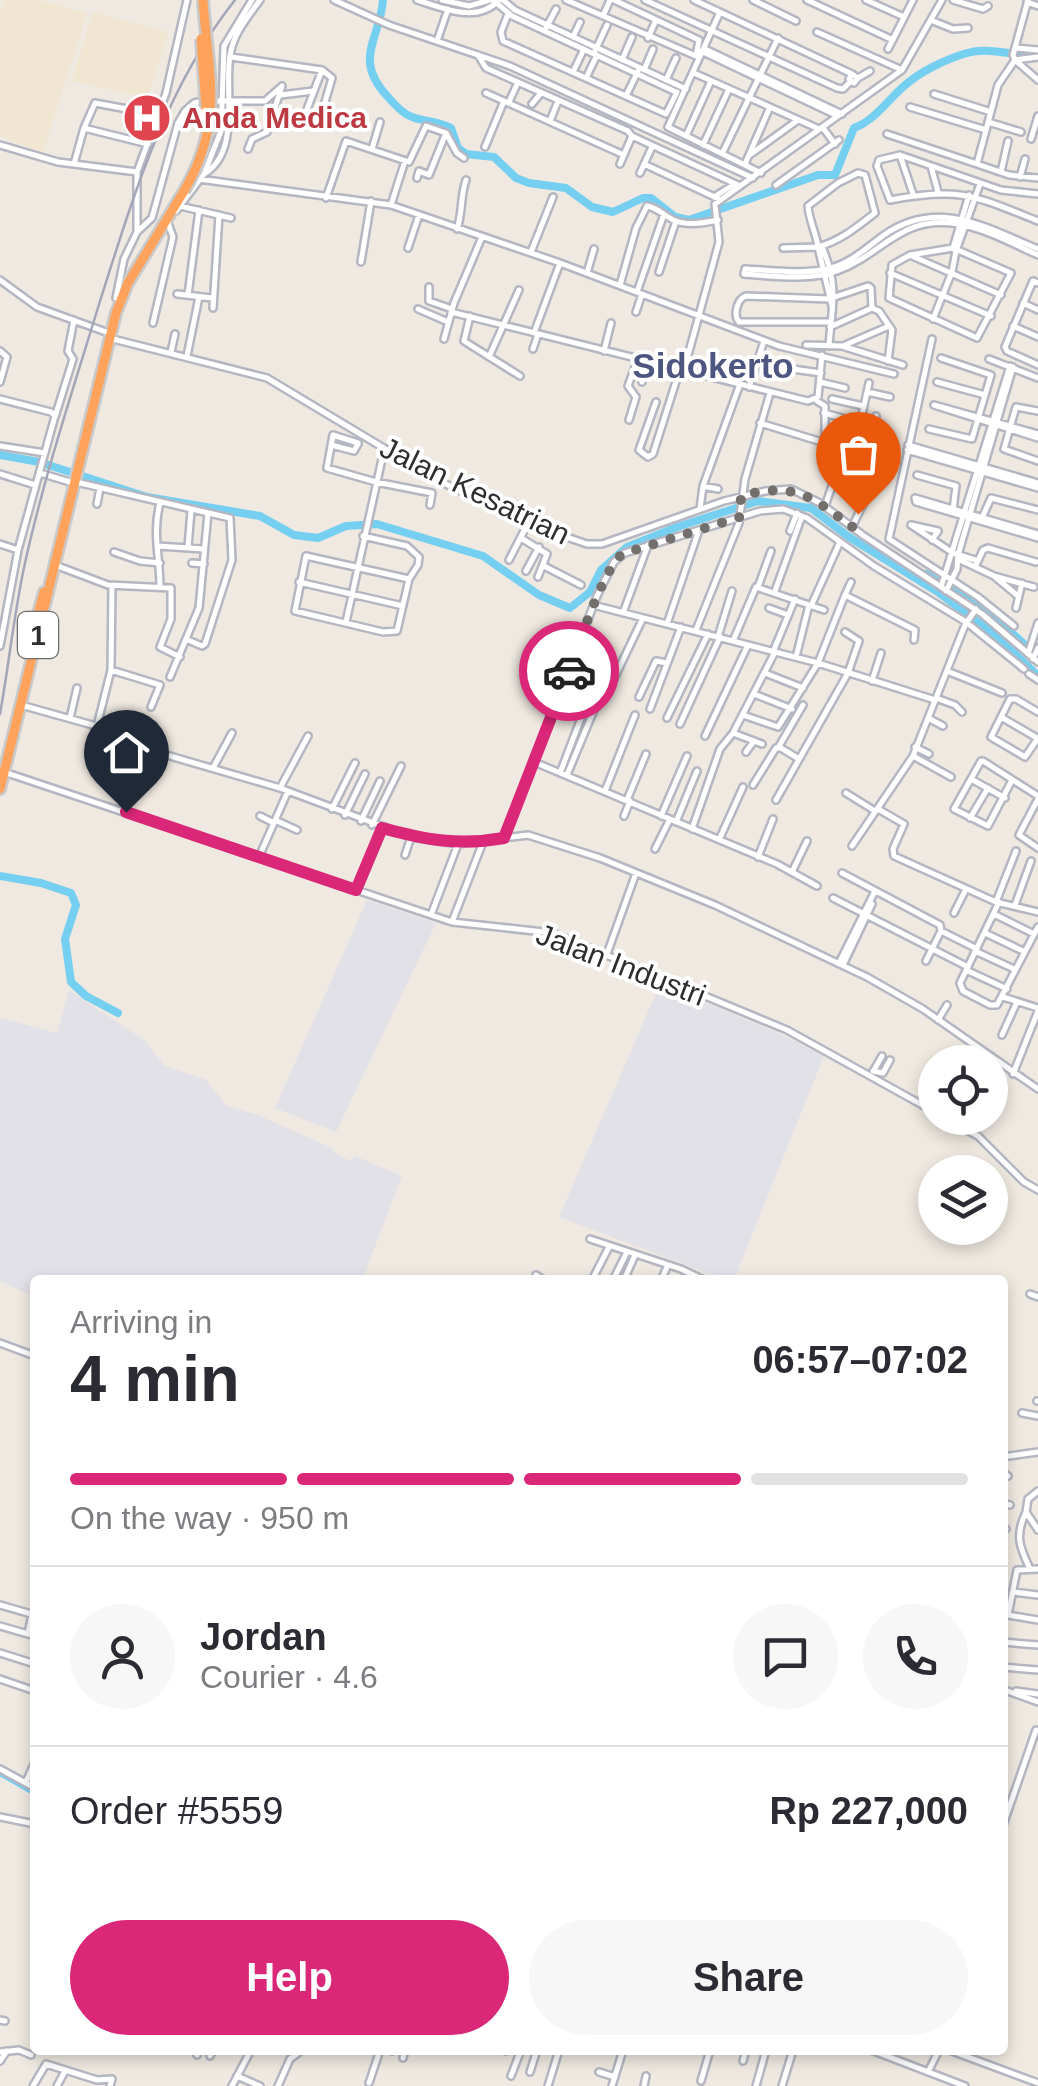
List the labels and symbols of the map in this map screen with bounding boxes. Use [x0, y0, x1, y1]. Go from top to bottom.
hospital icon: Anda Medica [121, 92, 173, 144]
place label: Anda Medica [182, 101, 367, 134]
district label: Sidokerto [632, 346, 794, 385]
pin [816, 412, 901, 515]
street label: Jalan Kesatrian [375, 430, 575, 551]
road number: 1 [18, 612, 58, 658]
courier [519, 621, 619, 721]
pin [84, 710, 169, 813]
street label: Jalan Industri [532, 917, 710, 1012]

